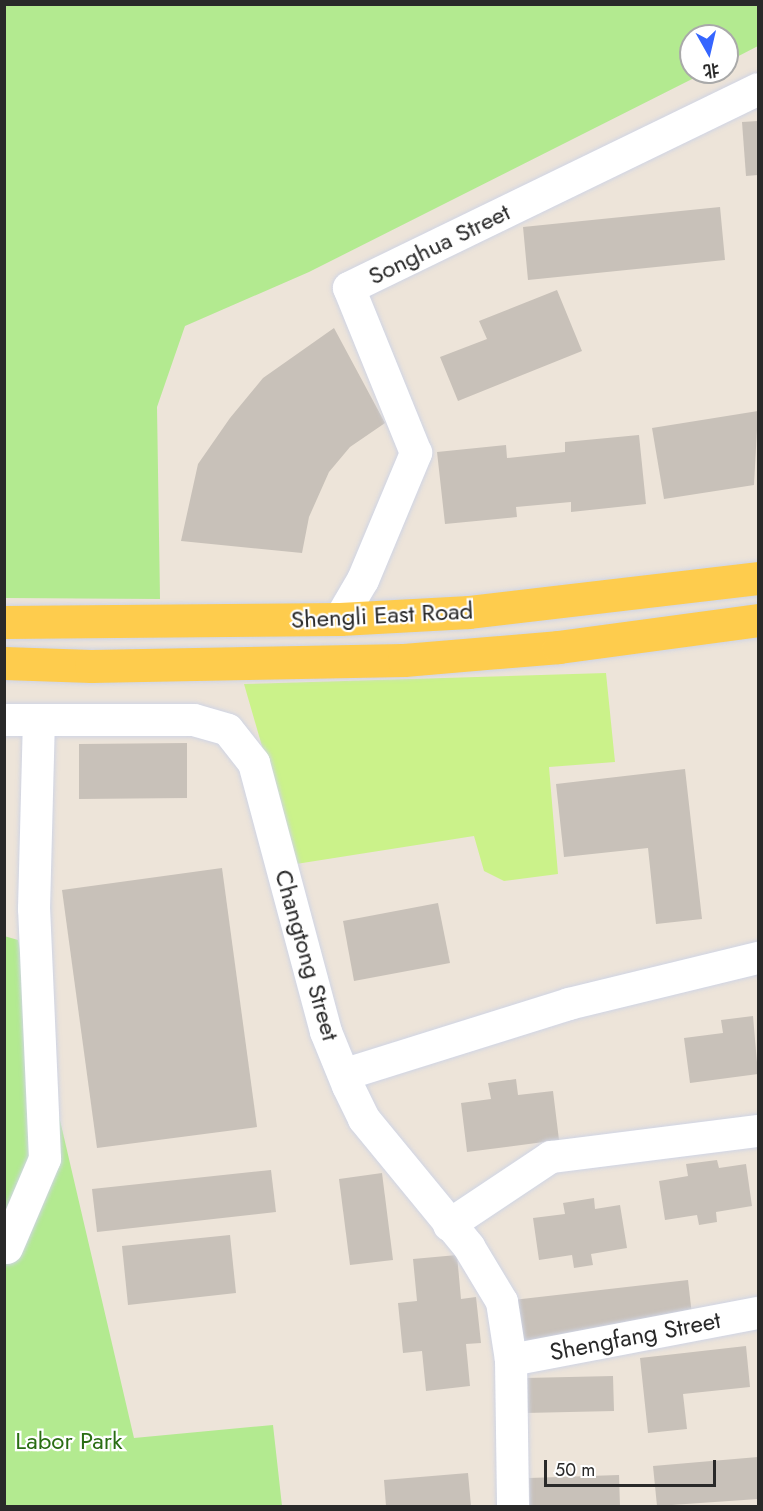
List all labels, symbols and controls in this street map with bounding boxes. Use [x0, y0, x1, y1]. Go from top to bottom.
north arrow [679, 24, 739, 84]
text: 北 [702, 58, 721, 83]
street label: Songhua Street [364, 197, 514, 291]
street label: Shengli East Road [290, 596, 474, 634]
street label: Changtong Street [269, 866, 345, 1044]
street label: Shengfang Street [547, 1305, 723, 1367]
park label: Labor Park [15, 1427, 123, 1455]
scale bar [547, 1448, 720, 1486]
text: 50 m [555, 1457, 595, 1483]

